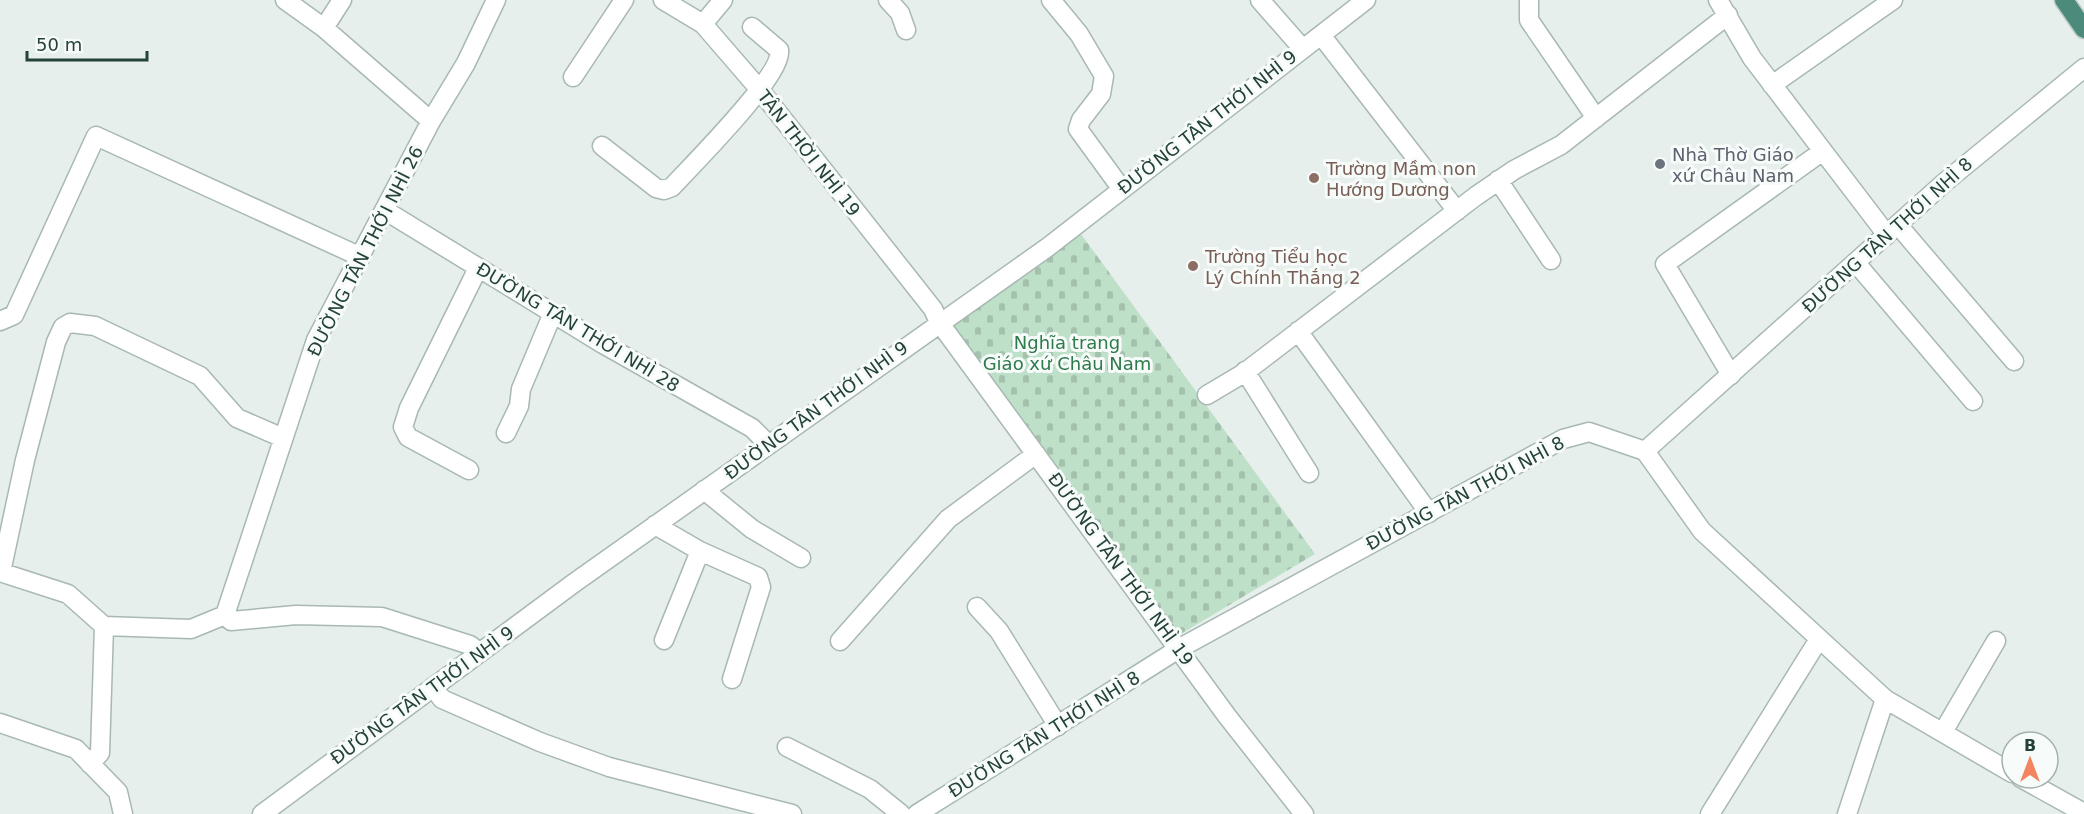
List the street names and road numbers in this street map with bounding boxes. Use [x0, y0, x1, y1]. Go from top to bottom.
street label: ĐƯỜNG TÂN THỚI NHÌ 9 [1113, 46, 1301, 198]
street label: TÂN THỜI NHÌ 19 [753, 85, 865, 220]
street label: ĐƯỜNG TÂN THỚI NHÌ 26 [303, 142, 427, 360]
street label: ĐƯỜNG TÂN THỚI NHÌ 8 [1798, 153, 1976, 317]
street label: ĐƯỜNG TÂN THỚI NHÌ 28 [473, 258, 683, 396]
street label: ĐƯỜNG TÂN THỚI NHÌ 9 [720, 336, 912, 484]
street label: ĐƯỜNG TÂN THỚI NHÌ 8 [1362, 432, 1568, 554]
street label: ĐƯỜNG TÂN THỚI NHÌ 19 [1044, 469, 1198, 669]
street label: ĐƯỜNG TÂN THỚI NHÌ 9 [326, 621, 518, 769]
street label: ĐƯỜNG TÂN THỚI NHÌ 8 [944, 666, 1144, 802]

